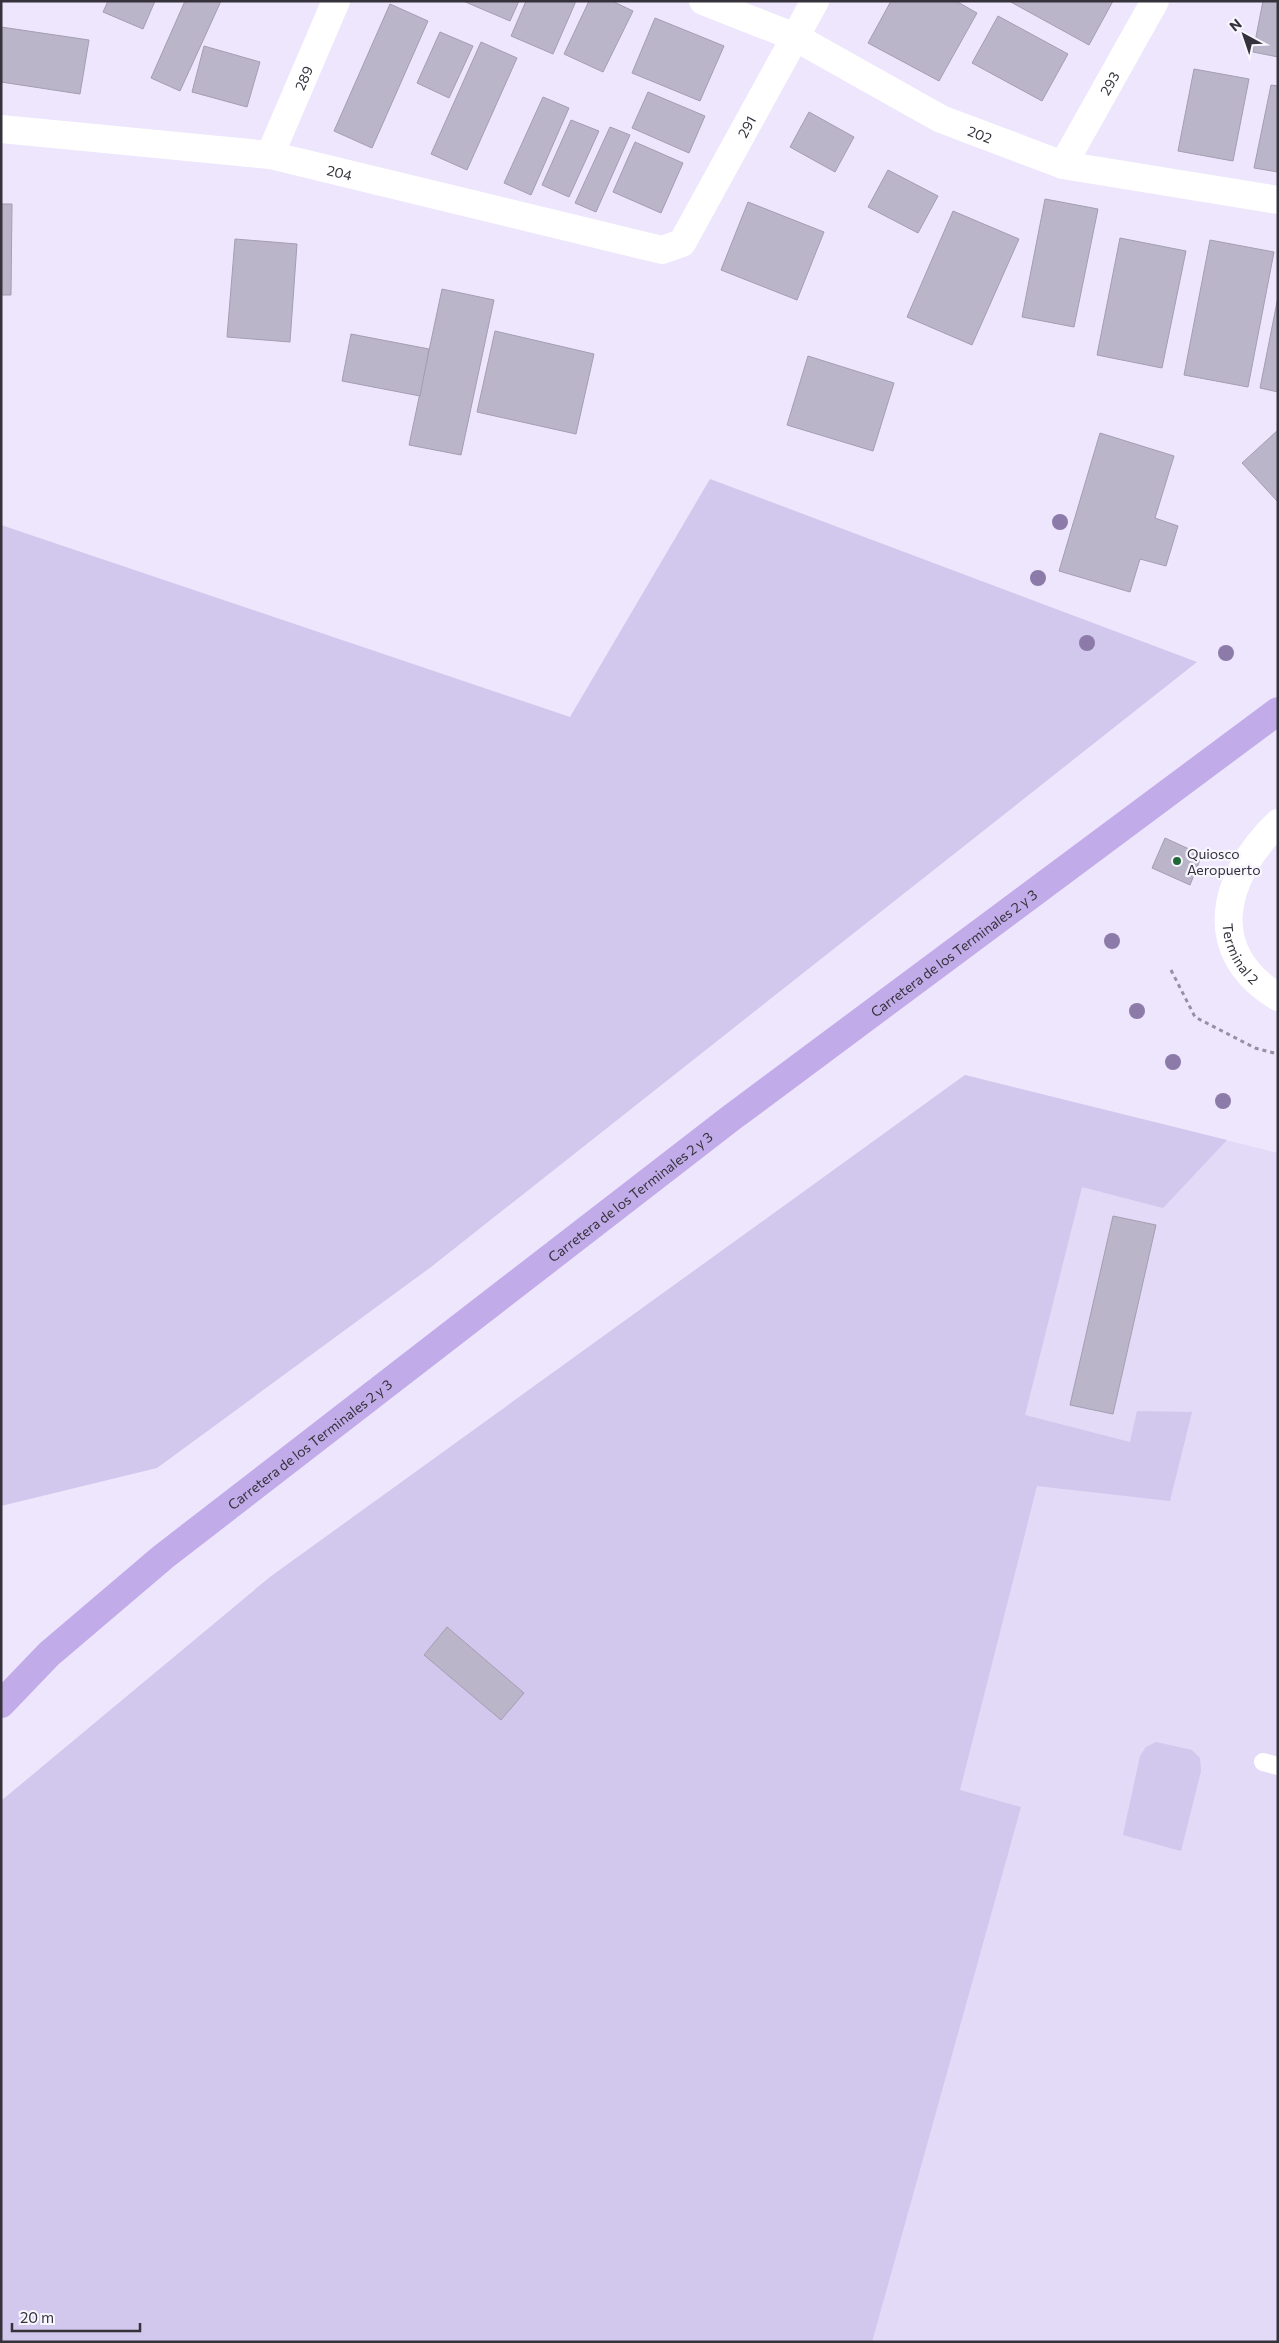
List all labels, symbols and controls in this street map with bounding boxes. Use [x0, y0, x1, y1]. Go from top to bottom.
north arrow [1219, 10, 1269, 60]
text: N [1226, 15, 1245, 35]
street label: 289 [290, 63, 316, 93]
street label: 293 [1096, 68, 1122, 98]
street label: 291 [733, 112, 759, 140]
street label: 202 [966, 121, 995, 146]
street label: 204 [325, 161, 355, 183]
place label: Quiosco Aeropuerto [1187, 845, 1261, 878]
marker: Quiosco Aeropuerto [1171, 855, 1183, 867]
street label: Carretera de los Terminales 2 y 3 [867, 885, 1040, 1020]
street label: Terminal 2 [1220, 923, 1263, 987]
street label: Carretera de los Terminales 2 y 3 [544, 1127, 715, 1265]
street label: Carretera de los Terminales 2 y 3 [224, 1375, 395, 1513]
scale bar [12, 2300, 140, 2332]
text: 20 m [20, 2308, 54, 2326]

